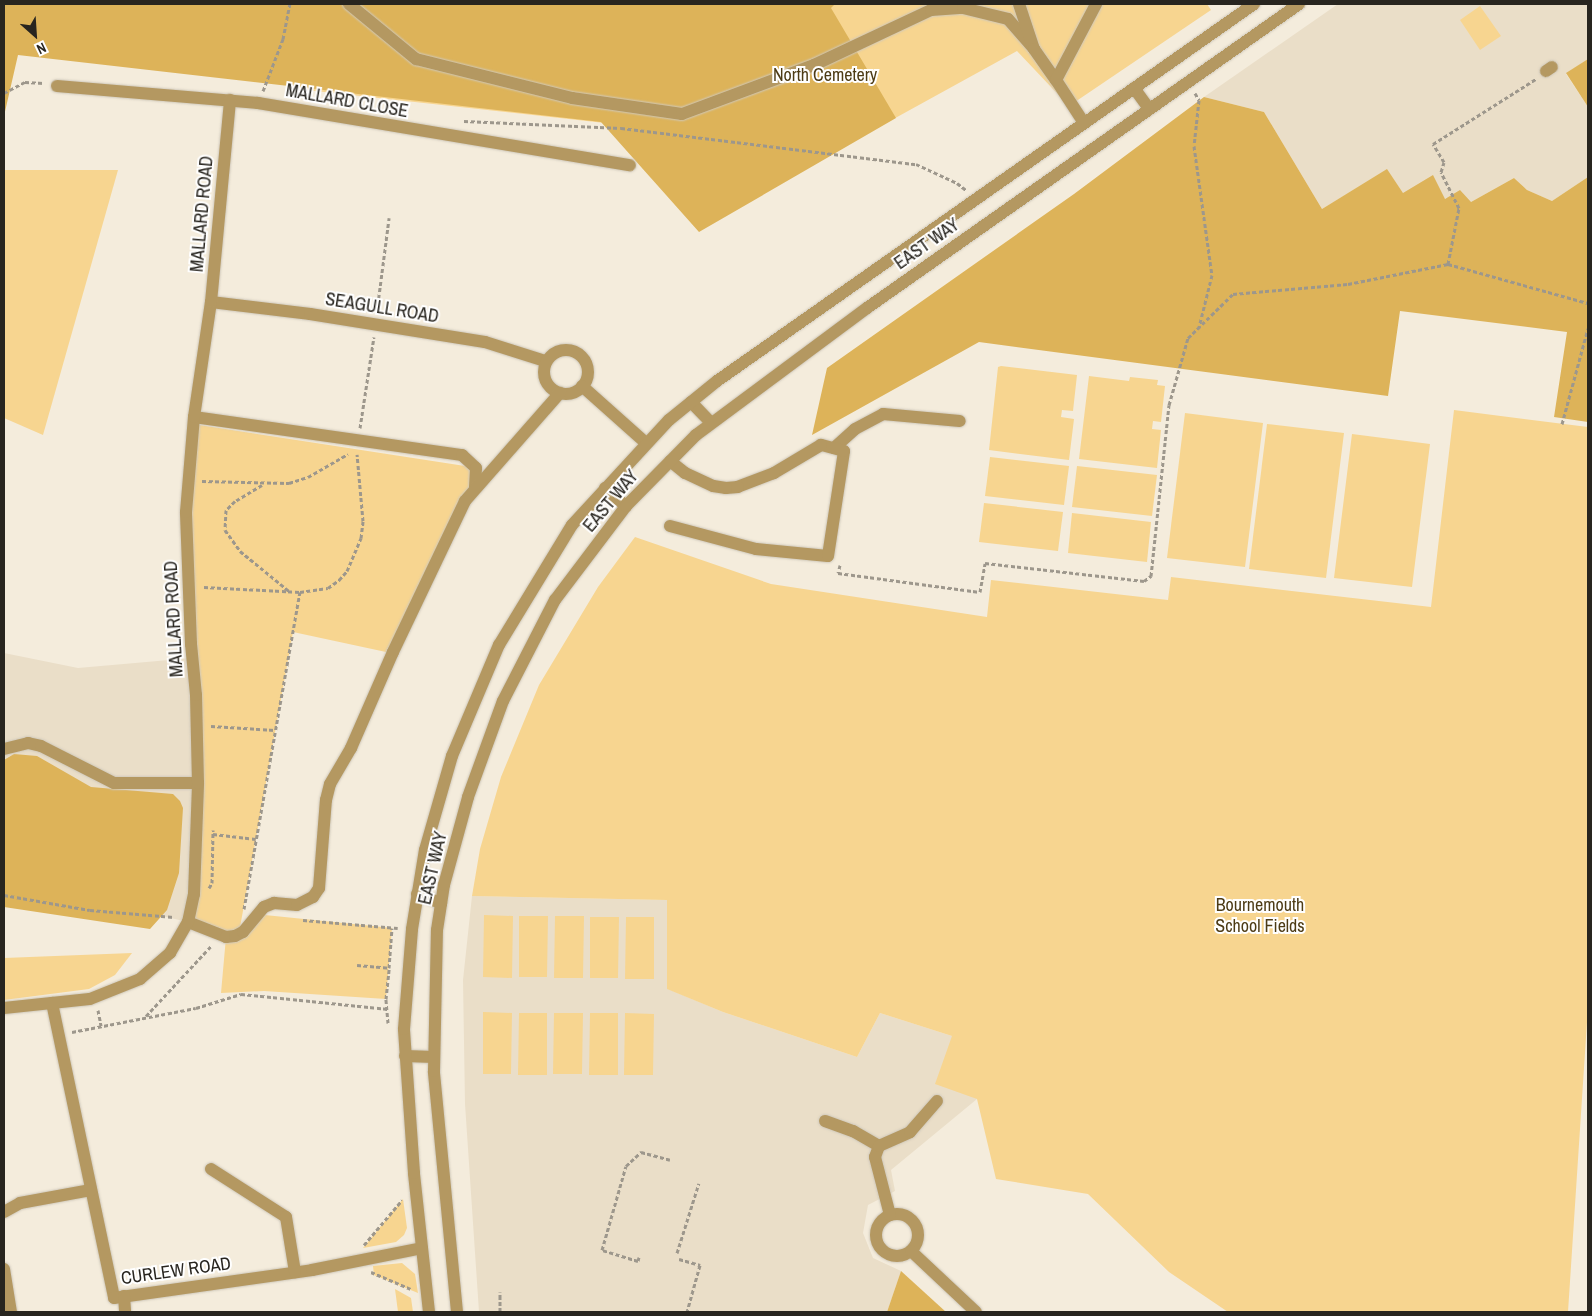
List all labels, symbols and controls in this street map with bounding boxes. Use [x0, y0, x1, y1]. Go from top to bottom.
north arrow [10, 10, 60, 60]
text: N [34, 39, 49, 58]
park label: North Cemetery [773, 64, 877, 86]
street label: MALLARD CLOSE [284, 80, 410, 122]
street label: MALLARD ROAD [186, 155, 218, 273]
street label: EAST WAY [890, 214, 964, 274]
street label: SEAGULL ROAD [324, 288, 440, 328]
street label: EAST WAY [579, 465, 643, 537]
street label: MALLARD ROAD [160, 560, 188, 678]
street label: EAST WAY [414, 829, 452, 907]
park label: Bournemouth School Fields [1215, 895, 1305, 938]
street label: CURLEW ROAD [120, 1253, 232, 1289]

